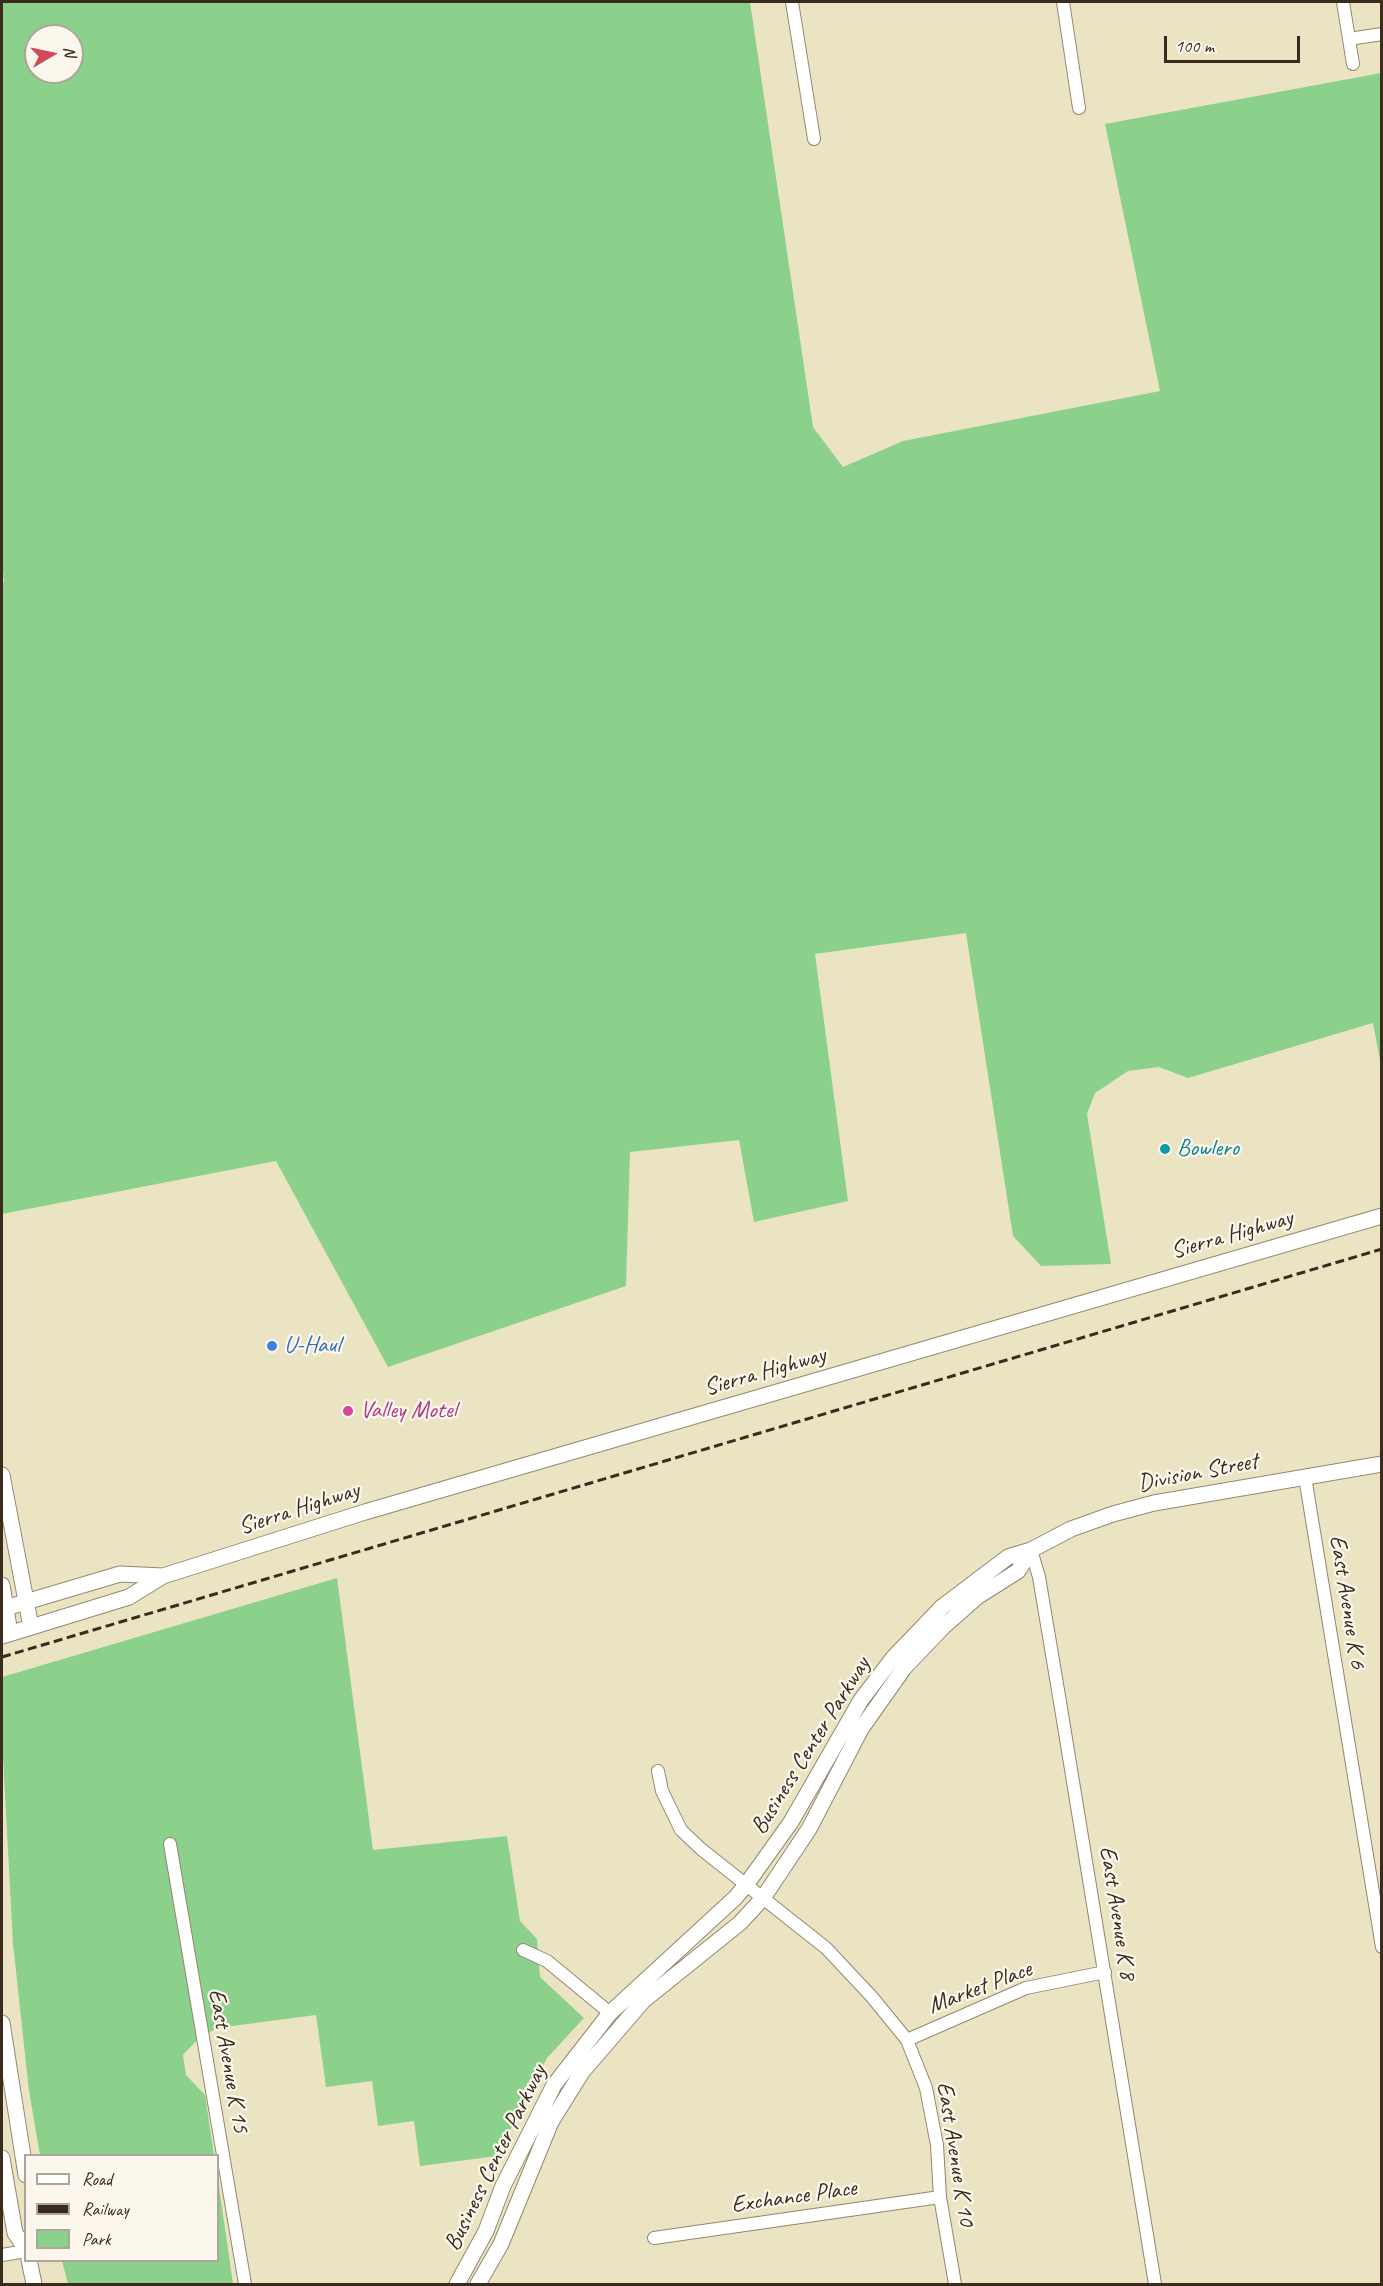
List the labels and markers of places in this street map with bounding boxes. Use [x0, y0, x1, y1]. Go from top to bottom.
place label: Bowlero [1177, 1135, 1239, 1163]
marker: Bowlero [1158, 1142, 1172, 1156]
place label: U-Haul [284, 1332, 340, 1360]
marker: U-Haul [265, 1339, 279, 1353]
place label: Valley Motel [360, 1397, 457, 1425]
marker: Valley Motel [341, 1404, 355, 1418]

